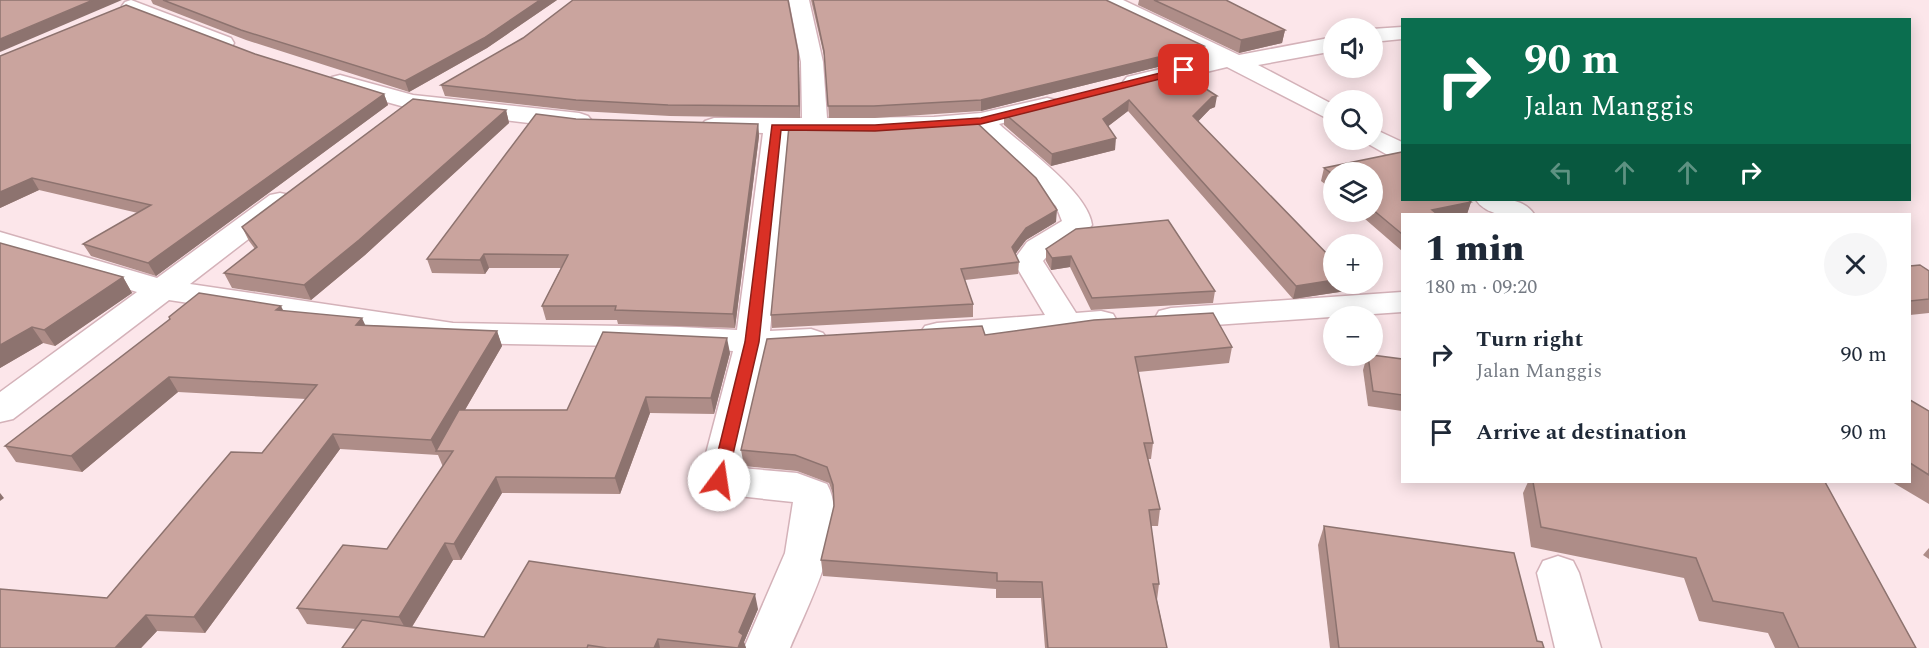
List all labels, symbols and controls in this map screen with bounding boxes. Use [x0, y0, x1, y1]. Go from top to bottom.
map controls [1323, 18, 1383, 366]
button: sound [1323, 18, 1383, 78]
text: 90 m [1524, 29, 1619, 92]
icon: right [1425, 42, 1503, 120]
pin [1158, 44, 1209, 95]
icon: arrive [1167, 53, 1200, 86]
text: Jalan Manggis [1524, 86, 1694, 128]
button: search [1323, 90, 1383, 150]
icon: left [1545, 156, 1578, 189]
icon: ahead [1608, 156, 1641, 189]
icon: ahead [1671, 156, 1704, 189]
icon: right [1734, 156, 1767, 189]
button: layers [1323, 162, 1383, 222]
text: 1 min [1425, 222, 1525, 277]
button: close [1824, 233, 1887, 296]
button: + [1323, 234, 1383, 294]
text: 180 m · 09:20 [1425, 272, 1537, 302]
button: − [1323, 306, 1383, 366]
text: Turn right [1476, 323, 1583, 356]
icon: right [1425, 338, 1458, 371]
text: 90 m [1841, 338, 1887, 371]
text: Jalan Manggis [1476, 356, 1602, 386]
icon: arrive [1425, 416, 1458, 449]
text: Arrive at destination [1476, 416, 1687, 449]
text: 90 m [1841, 416, 1887, 449]
position arrow [687, 448, 751, 512]

